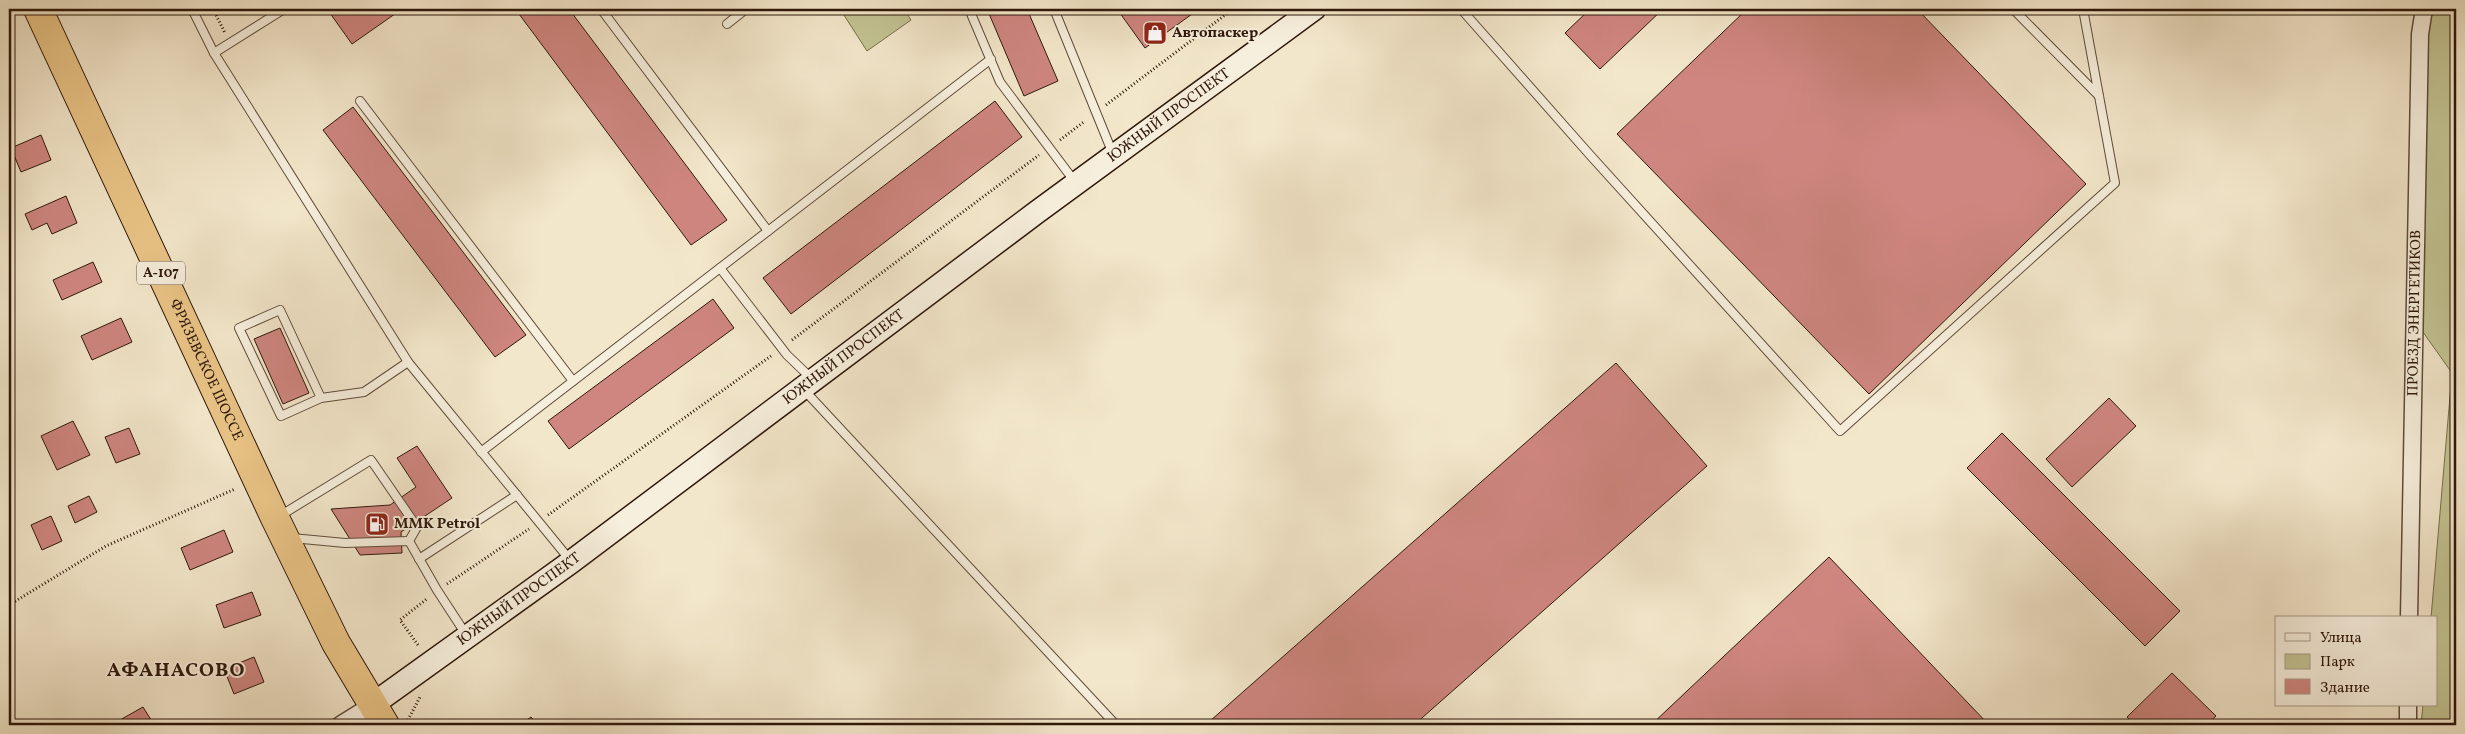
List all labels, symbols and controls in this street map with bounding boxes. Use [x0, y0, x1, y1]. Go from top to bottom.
shop icon: Автопаскер [1142, 20, 1168, 46]
place label: Автопаскер [1172, 23, 1258, 44]
street label: ЮЖНЫЙ ПРОСПЕКТ [1103, 63, 1235, 168]
street label: ПРОЕЗД ЭНЕРГЕТИКОВ [2403, 230, 2427, 397]
road number: А-107 [137, 262, 185, 284]
street label: ФРЯЗЕВСКОЕ ШОССЕ [164, 295, 248, 444]
street label: ЮЖНЫЙ ПРОСПЕКТ [778, 304, 909, 410]
fuel station icon: MMK Petrol [364, 511, 390, 537]
place label: MMK Petrol [394, 514, 480, 535]
street label: ЮЖНЫЙ ПРОСПЕКТ [453, 548, 585, 651]
legend [2275, 616, 2438, 706]
text: Улица [2320, 628, 2362, 649]
text: Парк [2320, 652, 2355, 673]
district label: АФАНАСОВО [107, 657, 245, 685]
text: Здание [2320, 678, 2370, 699]

